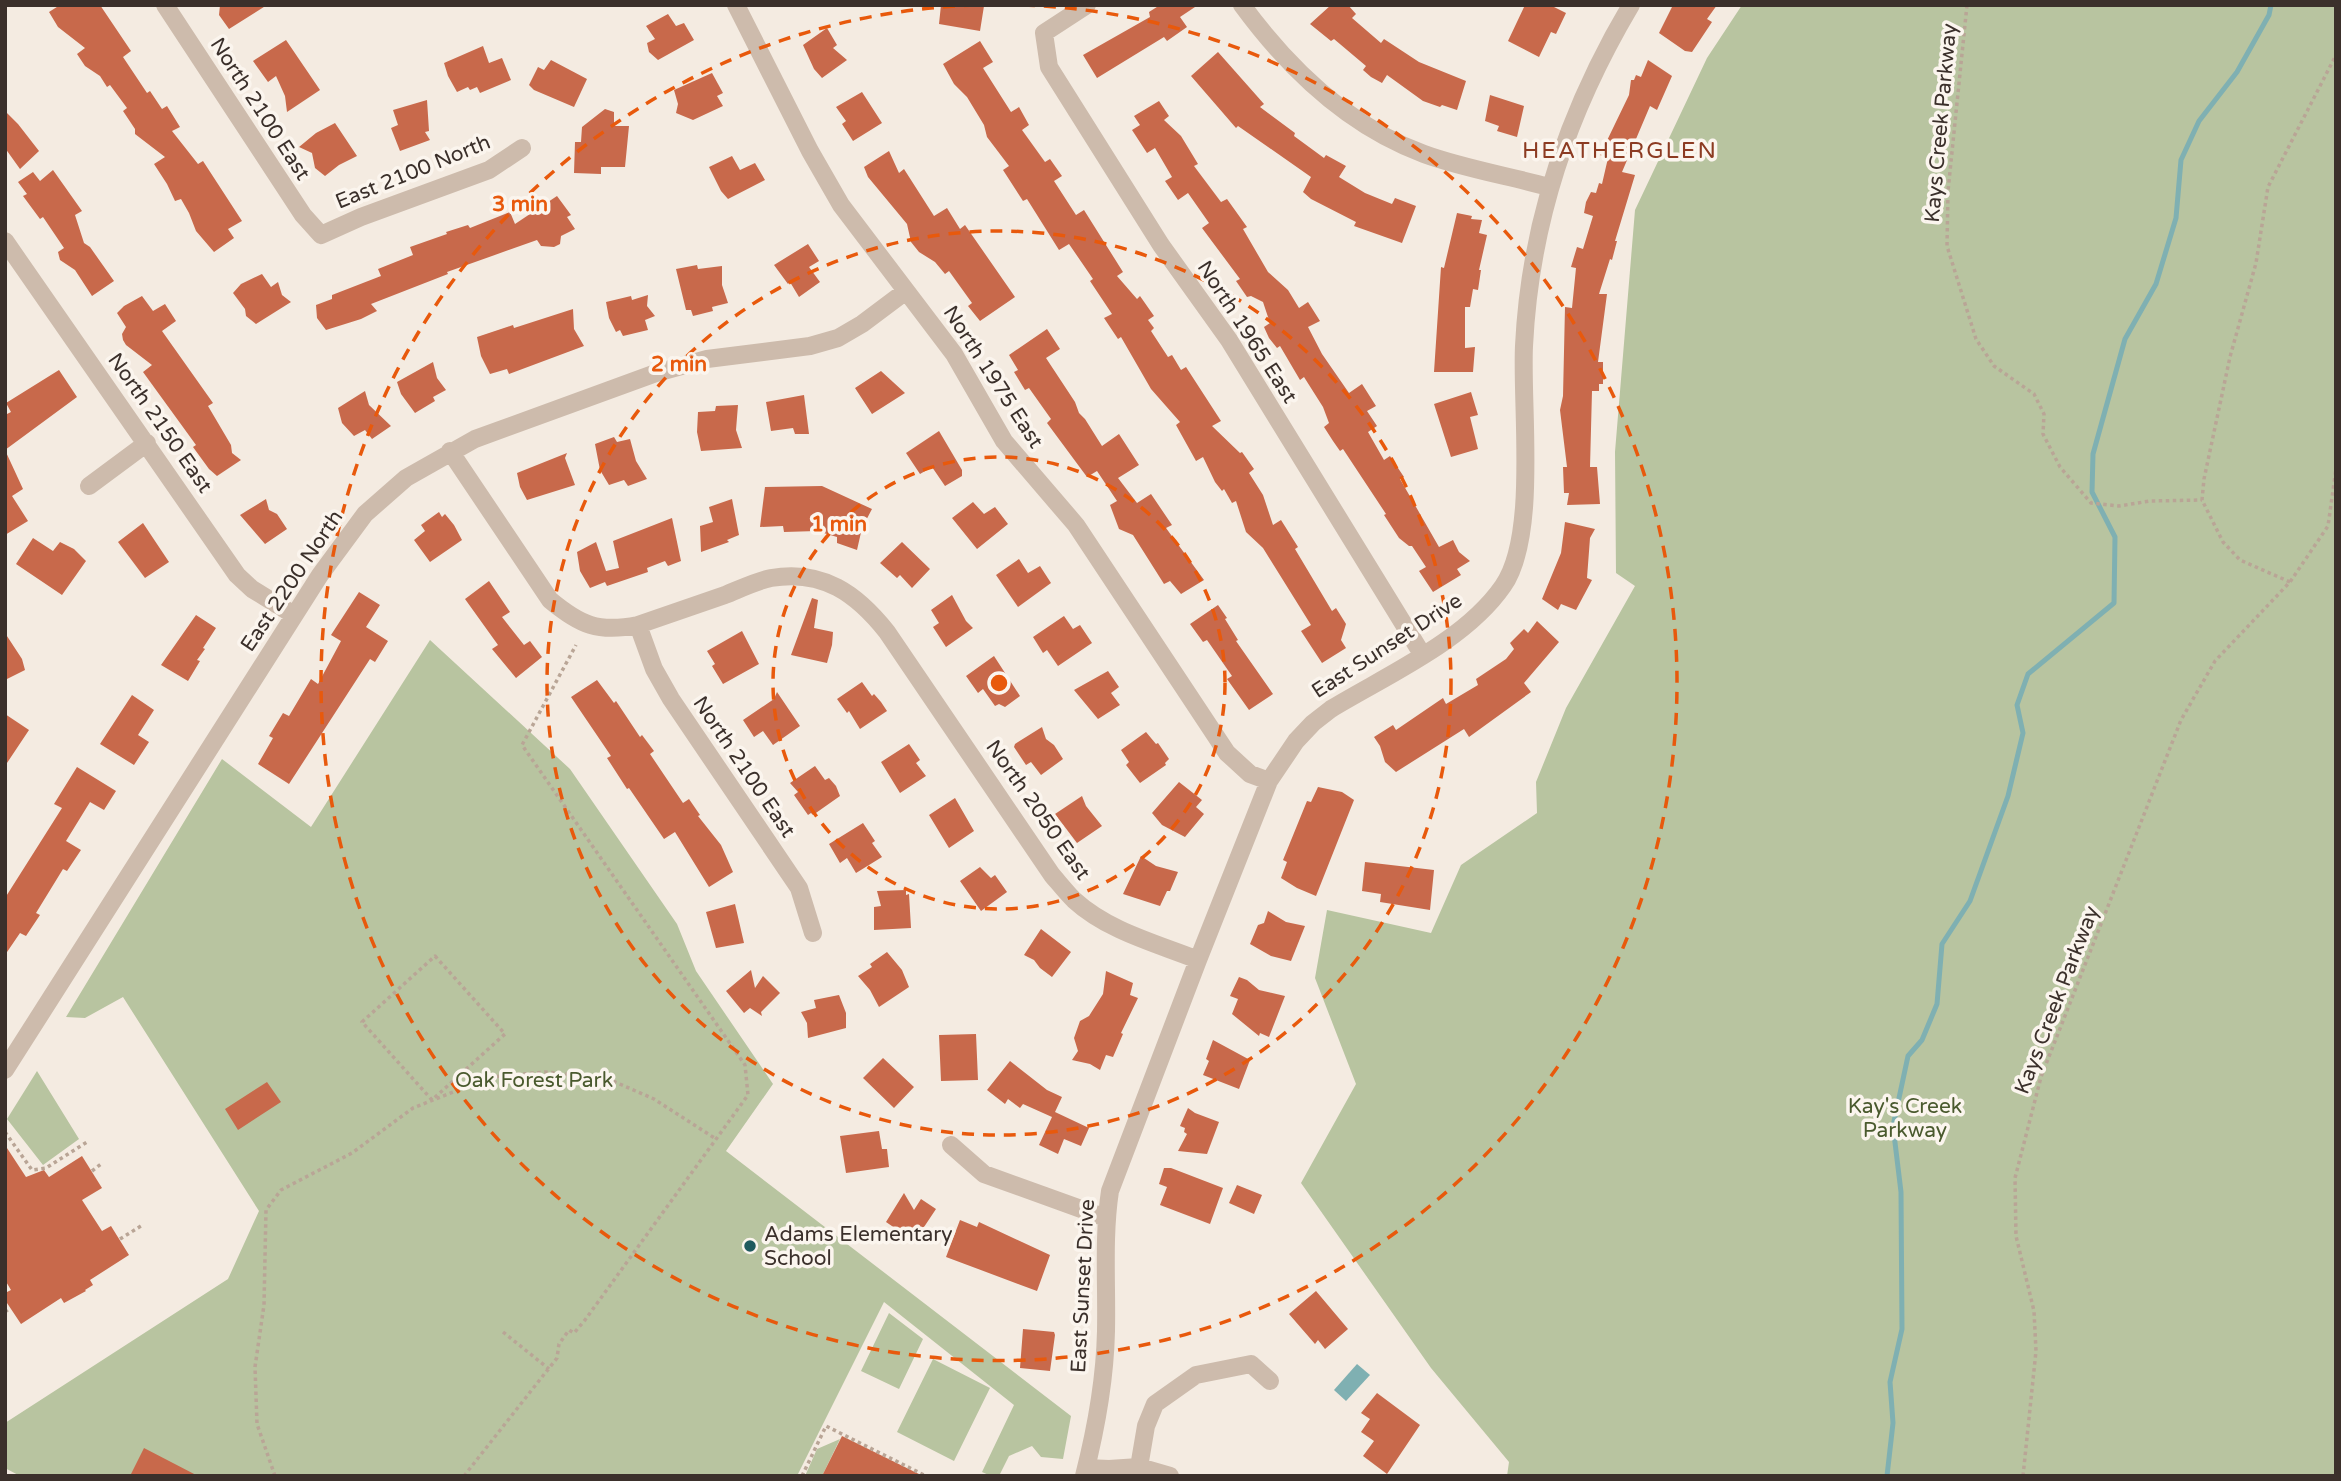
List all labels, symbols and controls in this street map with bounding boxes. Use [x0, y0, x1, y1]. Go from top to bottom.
street label: Kays Creek Parkway [1920, 22, 1962, 224]
street label: North 2100 East [205, 33, 315, 185]
street label: East 2100 North [332, 130, 494, 214]
district label: HEATHERGLEN [1522, 137, 1718, 165]
text: 3 min [492, 192, 548, 217]
street label: North 1965 East [1192, 256, 1302, 408]
street label: North 1975 East [938, 301, 1048, 453]
street label: North 2150 East [102, 348, 218, 498]
text: 2 min [651, 352, 707, 377]
street label: East 2200 North [236, 506, 348, 656]
text: 1 min [811, 512, 867, 537]
street label: East Sunset Drive [1307, 588, 1467, 704]
centre of rings [987, 671, 1011, 695]
street label: North 2100 East [688, 692, 800, 842]
street label: North 2050 East [980, 735, 1096, 885]
street label: Kays Creek Parkway [2010, 902, 2104, 1098]
park label: Oak Forest Park [455, 1068, 613, 1093]
park label: Kay's Creek Parkway [1848, 1094, 1962, 1143]
street label: East Sunset Drive [1066, 1198, 1100, 1374]
place label: Adams Elementary School [764, 1222, 953, 1271]
marker: Adams Elementary School [742, 1238, 758, 1254]

